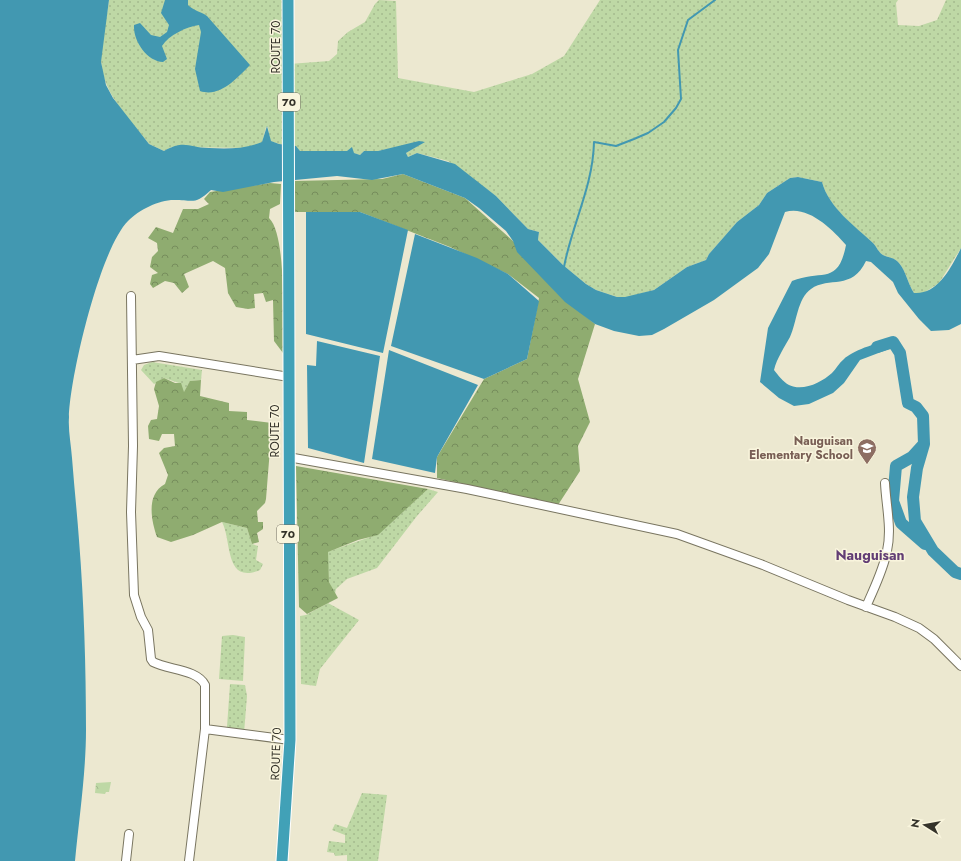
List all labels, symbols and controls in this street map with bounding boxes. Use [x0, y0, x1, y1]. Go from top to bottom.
street label: ROUTE 70 [267, 21, 285, 74]
road number: 70 [278, 93, 300, 111]
street label: ROUTE 70 [266, 405, 284, 458]
place label: Nauguisan Elementary School [749, 432, 853, 464]
school or university icon: Nauguisan Elementary School [856, 437, 878, 465]
road number: 70 [277, 525, 299, 543]
district label: Nauguisan [835, 545, 905, 565]
street label: ROUTE 70 [266, 727, 286, 781]
north arrow [905, 805, 945, 845]
text: N [906, 817, 924, 829]

